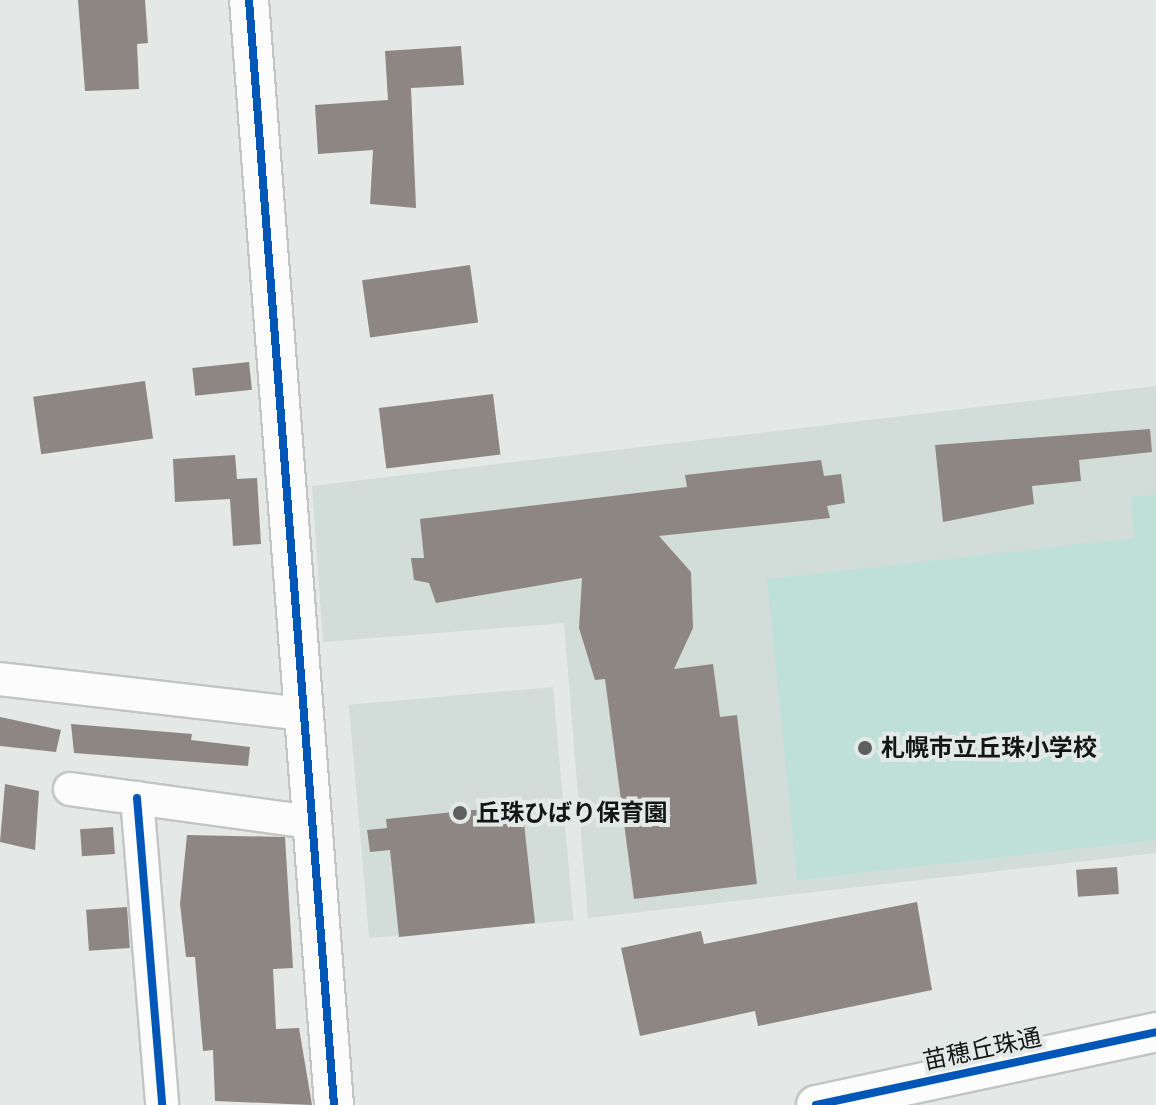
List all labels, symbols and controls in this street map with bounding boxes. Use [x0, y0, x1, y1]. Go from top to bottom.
place label: 札幌市立丘珠小学校 [881, 734, 1097, 762]
marker: 札幌市立丘珠小学校 [856, 739, 874, 757]
place label: 丘珠ひばり保育園 [476, 799, 668, 827]
marker: 丘珠ひばり保育園 [451, 804, 469, 822]
street label: 苗穂丘珠通 [920, 1022, 1044, 1076]

